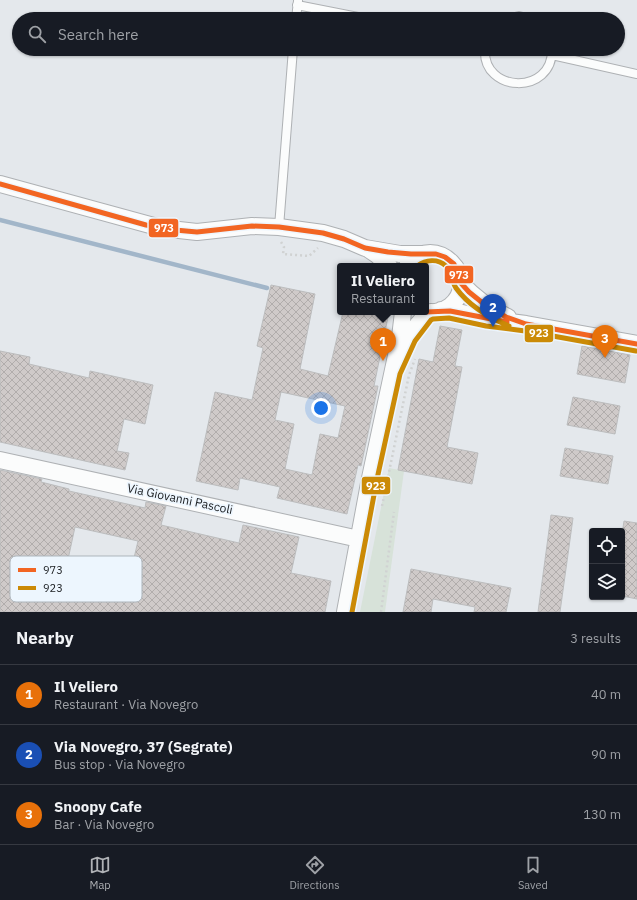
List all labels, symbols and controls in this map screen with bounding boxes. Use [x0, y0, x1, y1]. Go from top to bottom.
search box [12, 12, 625, 56]
icon: search [26, 23, 48, 45]
text: Search here [58, 25, 138, 44]
line badge: 973 [148, 218, 179, 238]
text: 973 [154, 221, 174, 235]
popup [337, 263, 429, 315]
line badge: 973 [444, 265, 474, 284]
text: 973 [449, 268, 469, 282]
text: Il Veliero [351, 271, 415, 290]
text: Restaurant [351, 290, 415, 307]
pin: 2 [480, 294, 506, 327]
line badge: 923 [524, 324, 554, 343]
pin: 3 [592, 325, 618, 358]
text: 923 [529, 326, 549, 340]
pin: 1 [370, 328, 396, 361]
your location [311, 398, 331, 418]
line badge: 923 [361, 476, 391, 495]
text: 923 [366, 479, 386, 493]
street label: Via Giovanni Pascoli [126, 480, 234, 517]
map controls [589, 528, 625, 600]
button: locate [589, 528, 625, 564]
legend [10, 556, 142, 602]
text: 973 [43, 563, 63, 577]
button: layers [589, 564, 625, 600]
text: 923 [43, 581, 63, 595]
text: Nearby [16, 627, 74, 649]
text: 3 results [570, 630, 621, 647]
text: Il Veliero [54, 677, 118, 696]
text: 1 [25, 686, 33, 703]
text: 40 m [591, 686, 621, 703]
text: Restaurant · Via Novegro [54, 696, 198, 713]
text: Via Novegro, 37 (Segrate) [54, 737, 233, 756]
text: 2 [25, 746, 33, 763]
text: 90 m [591, 746, 621, 763]
text: Bus stop · Via Novegro [54, 756, 185, 773]
text: Snoopy Cafe [54, 797, 142, 816]
text: 3 [25, 806, 33, 823]
text: 130 m [583, 806, 621, 823]
text: Bar · Via Novegro [54, 816, 154, 833]
tab: Map [89, 854, 111, 892]
tab: Directions [289, 854, 340, 892]
tab: Saved [518, 854, 548, 892]

